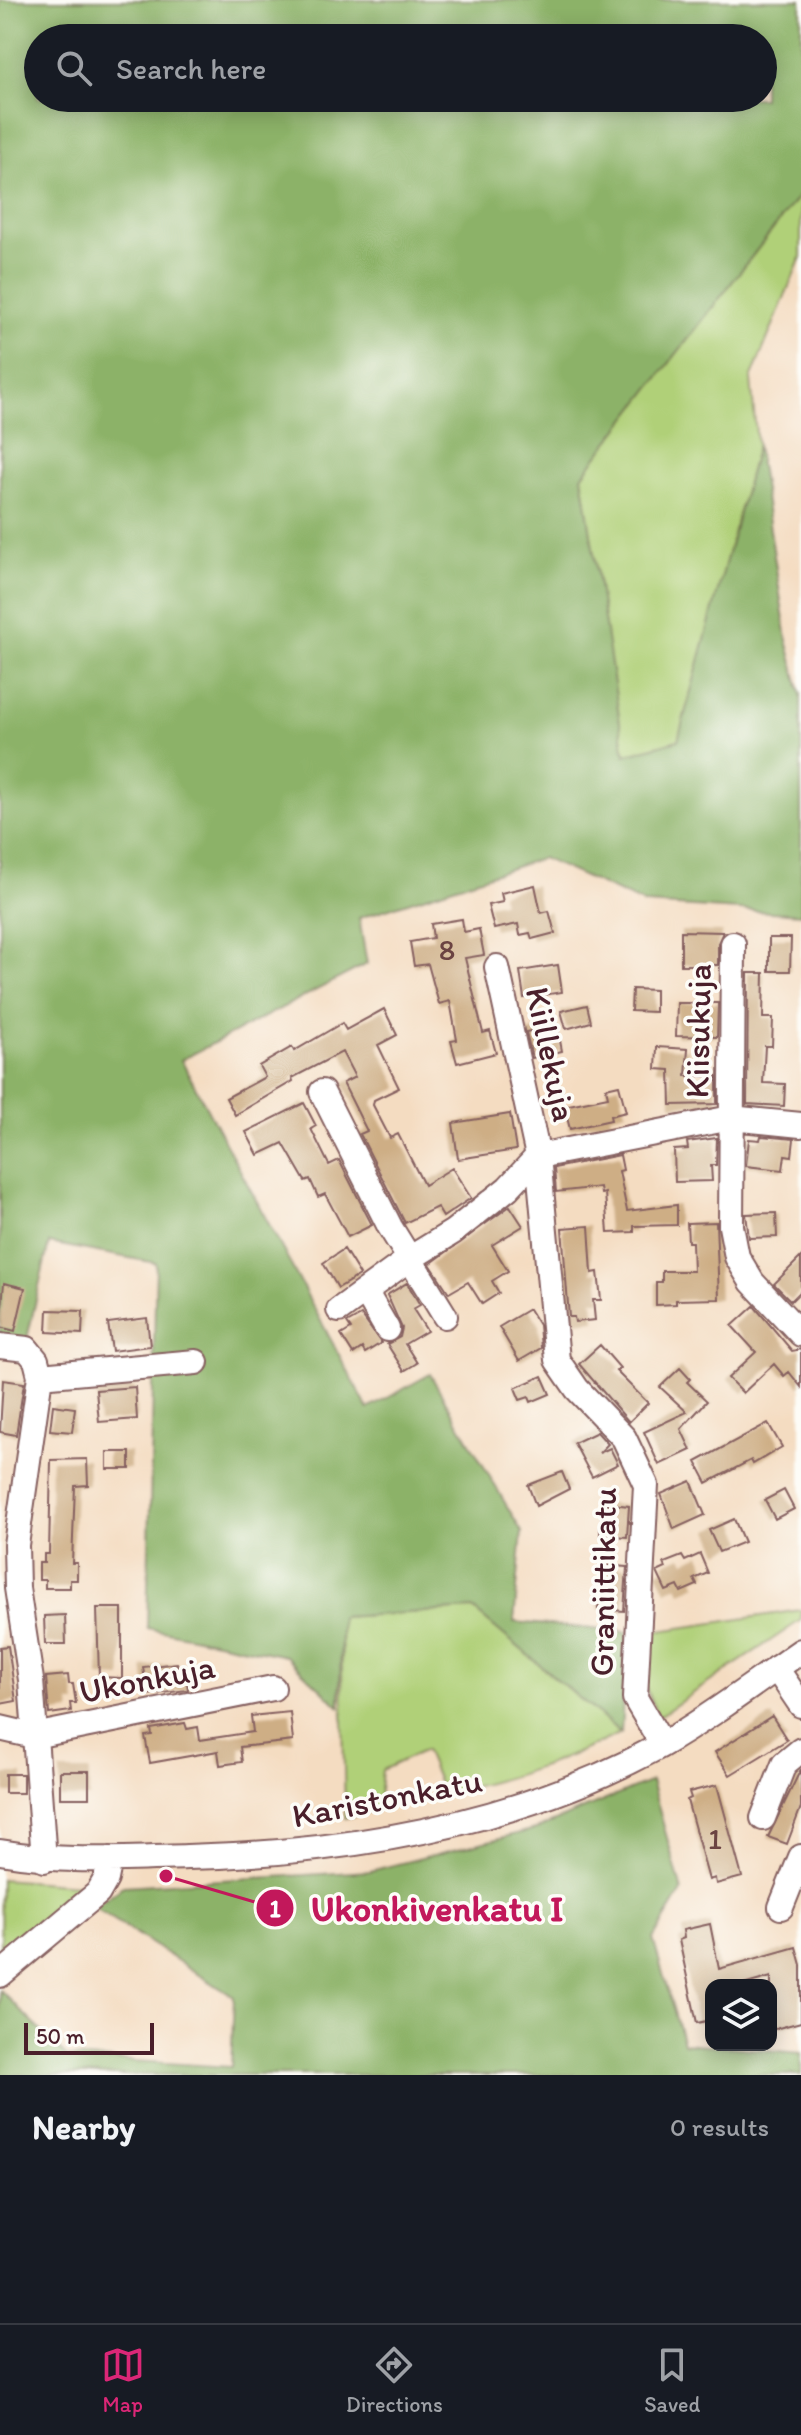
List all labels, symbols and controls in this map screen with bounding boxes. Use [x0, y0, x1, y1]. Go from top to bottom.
search box [24, 24, 777, 112]
icon: search [52, 46, 96, 90]
text: Search here [116, 50, 266, 87]
house number: 8 [439, 931, 455, 968]
street label: Kiisukuja [676, 963, 720, 1099]
street label: Kiillekuja [517, 983, 585, 1125]
street label: Graniittikatu [581, 1487, 625, 1677]
street label: Ukonkuja [76, 1646, 219, 1712]
street label: Karistonkatu [289, 1760, 485, 1836]
house number: 1 [708, 1820, 722, 1857]
callout: Ukonkivenkatu I [255, 1878, 579, 1938]
text: Ukonkivenkatu I [311, 1887, 563, 1930]
text: 1 [269, 1894, 281, 1923]
map controls [705, 1979, 777, 2051]
button: layers [705, 1979, 777, 2051]
scale bar [24, 2019, 154, 2055]
text: 50 m [36, 2023, 85, 2050]
text: Nearby [32, 2107, 135, 2148]
text: 0 results [670, 2111, 769, 2143]
tab: Map [101, 2343, 145, 2418]
tab: Directions [346, 2343, 443, 2418]
tab: Saved [644, 2343, 700, 2418]

